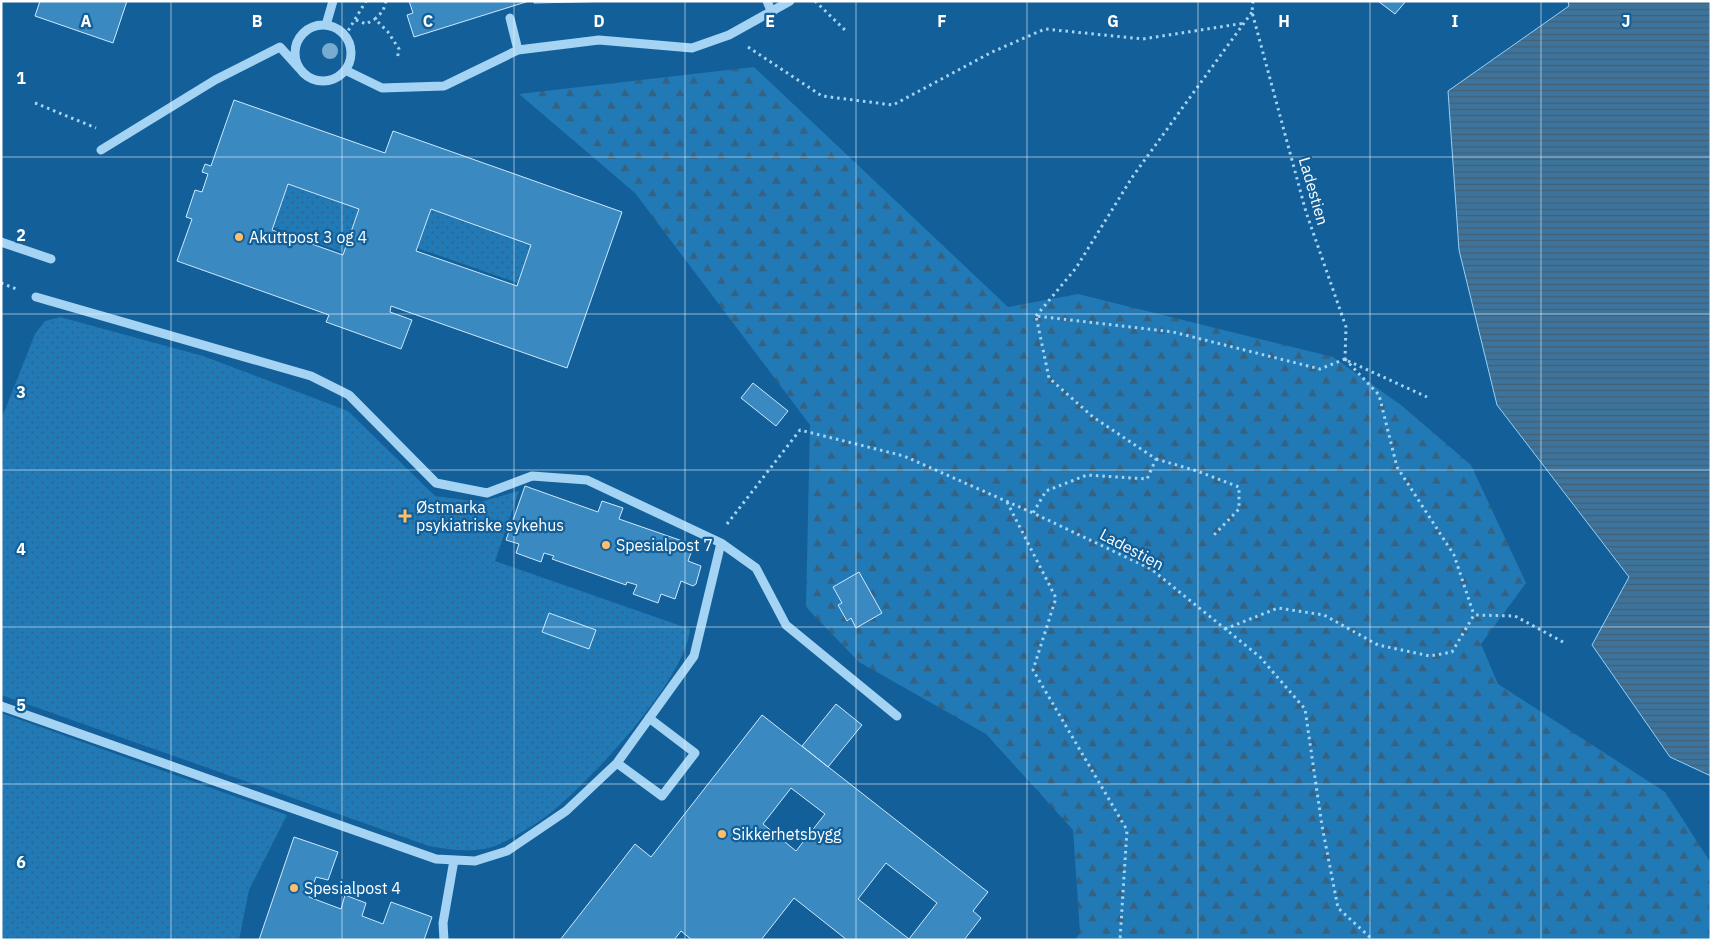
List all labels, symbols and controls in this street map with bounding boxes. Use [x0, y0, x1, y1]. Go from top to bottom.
text: A [81, 11, 92, 31]
text: B [252, 11, 263, 31]
text: C [423, 11, 433, 31]
text: D [593, 11, 605, 31]
text: E [765, 11, 775, 31]
text: F [937, 11, 947, 31]
text: G [1107, 11, 1119, 31]
text: H [1278, 11, 1290, 31]
text: I [1452, 11, 1459, 31]
text: J [1622, 11, 1630, 31]
text: 1 [16, 68, 26, 88]
street label: Ladestien [1295, 155, 1333, 227]
text: 2 [16, 225, 26, 245]
place label: Akuttpost 3 og 4 [249, 227, 367, 247]
marker: Akuttpost 3 og 4 [233, 231, 245, 243]
text: 3 [16, 382, 26, 402]
place label: Østmarka psykiatriske sykehus [416, 497, 564, 535]
marker: Østmarka psykiatriske sykehus [398, 509, 412, 523]
street label: Ladestien [1096, 524, 1168, 574]
place label: Spesialpost 7 [616, 535, 713, 555]
text: 4 [16, 539, 26, 559]
marker: Spesialpost 7 [600, 539, 612, 551]
text: 5 [16, 695, 26, 715]
place label: Sikkerhetsbygg [732, 824, 842, 844]
marker: Sikkerhetsbygg [716, 828, 728, 840]
text: 6 [16, 852, 26, 872]
place label: Spesialpost 4 [304, 878, 401, 898]
marker: Spesialpost 4 [288, 882, 300, 894]

